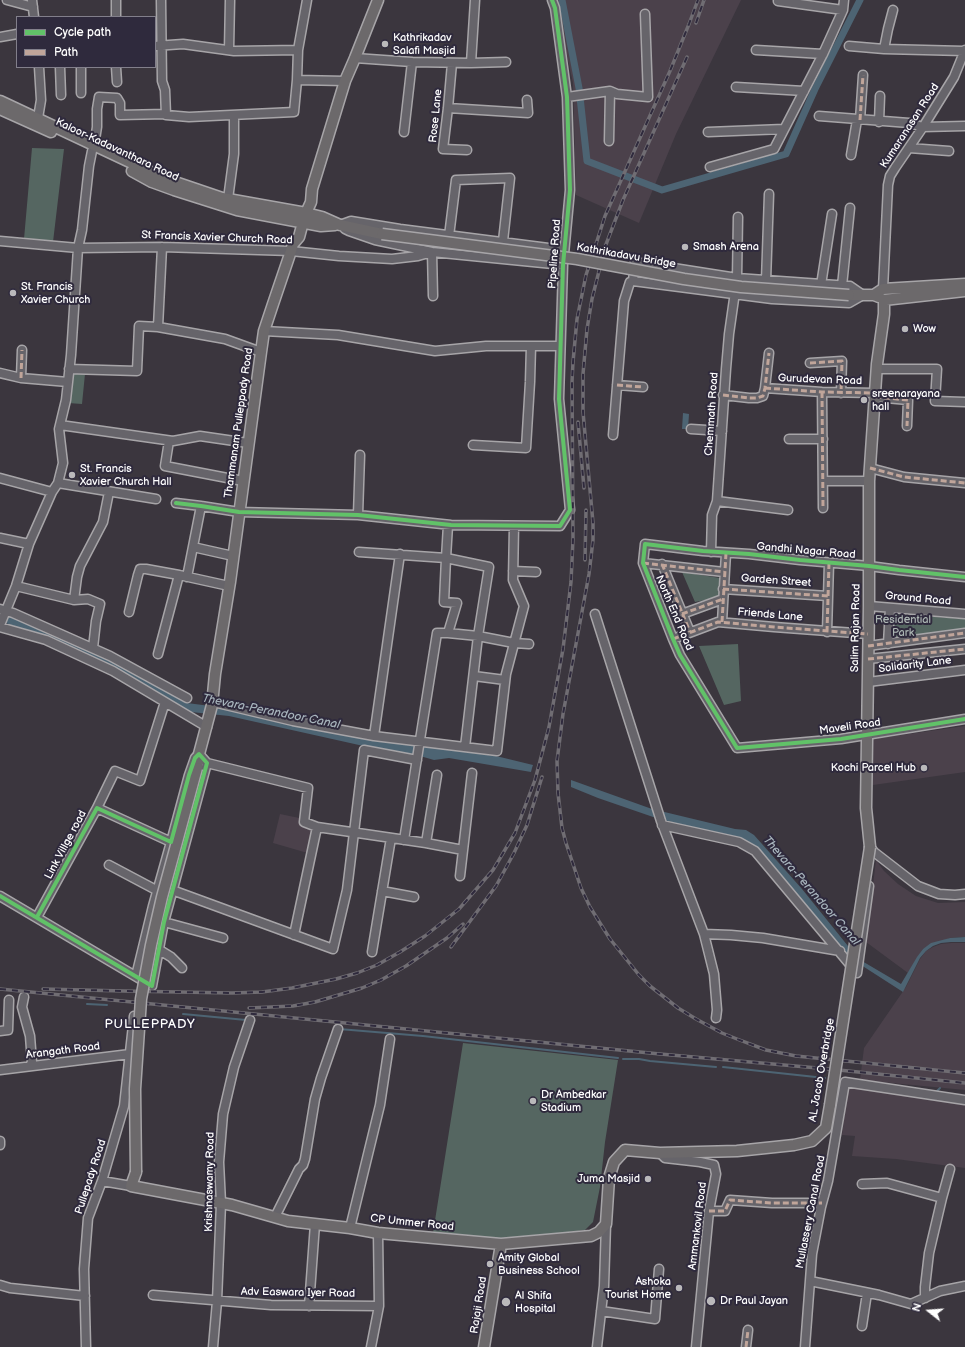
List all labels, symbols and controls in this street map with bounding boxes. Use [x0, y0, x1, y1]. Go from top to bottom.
legend [16, 16, 156, 68]
text: Cycle path [54, 25, 111, 40]
place label: Kathrikadav Salafi Masjid [393, 31, 455, 57]
marker: Kathrikadav Salafi Masjid [380, 39, 390, 49]
text: Path [54, 45, 78, 60]
street label: Kumaranasan Road [878, 81, 942, 171]
street label: Rose Lane [427, 88, 445, 144]
street label: Kaloor-Kadavanthara Road [53, 116, 181, 184]
street label: Pipeline Road [546, 219, 564, 289]
street label: St Francis Xavier Church Road [141, 229, 293, 247]
place label: Smash Arena [693, 240, 759, 254]
street label: Kathrikadavu Bridge [575, 241, 677, 271]
marker: Smash Arena [680, 242, 690, 252]
place label: St. Francis Xavier Church [21, 280, 90, 306]
marker: St. Francis Xavier Church [8, 288, 18, 298]
place label: Wow [913, 322, 936, 336]
marker: Wow [900, 324, 910, 334]
street label: Thammanam Pulleppady Road [222, 347, 256, 499]
street label: Chemmath Road [702, 372, 722, 456]
street label: Gurudevan Road [778, 372, 862, 388]
place label: sreenarayana hall [872, 387, 940, 413]
marker: sreenarayana hall [859, 395, 869, 405]
place label: St. Francis Xavier Church Hall [80, 462, 171, 488]
marker: St. Francis Xavier Church Hall [67, 470, 77, 480]
street label: Gandhi Nagar Road [756, 540, 856, 562]
street label: Garden Street [740, 572, 812, 590]
street label: North End Road [652, 573, 696, 653]
street label: Salim Rajan Road [849, 584, 863, 672]
street label: Ground Road [884, 590, 952, 608]
street label: Friends Lane [737, 606, 803, 624]
park label: Residential Park [875, 613, 931, 639]
street label: Solidarity Lane [878, 654, 952, 676]
water label: Thevara-Perandoor Canal [201, 692, 341, 732]
street label: Maveli Road [818, 716, 882, 738]
place label: Kochi Parcel Hub [831, 761, 916, 775]
marker: Kochi Parcel Hub [919, 763, 929, 773]
street label: Link Villge road [42, 808, 90, 882]
water label: Thevara-Perandoor Canal [760, 833, 862, 949]
district label: PULLEPPADY [104, 1017, 196, 1033]
street label: AL Jacob Overbridge [806, 1017, 838, 1123]
street label: Arangath Road [25, 1040, 101, 1062]
place label: Dr Ambedkar Stadium [541, 1088, 606, 1114]
marker: Dr Ambedkar Stadium [528, 1096, 538, 1106]
street label: Krishnaswamy Road [203, 1132, 217, 1232]
street label: Pullepady Road [73, 1138, 109, 1216]
street label: Mullassery Canal Road [794, 1154, 828, 1270]
place label: Juma Masjid [577, 1172, 640, 1186]
marker: Juma Masjid [643, 1174, 653, 1184]
street label: Ammankovil Road [686, 1181, 710, 1271]
street label: CP Ummer Road [370, 1212, 454, 1234]
place label: Amity Global Business School [498, 1251, 580, 1277]
marker: Amity Global Business School [485, 1259, 495, 1269]
street label: Rajaji Road [468, 1275, 490, 1335]
place label: Ashoka Tourist Home [605, 1275, 671, 1301]
marker: Ashoka Tourist Home [674, 1283, 684, 1293]
street label: Adv Easwara Iyer Road [241, 1285, 355, 1301]
place label: Al Shifa Hospital [515, 1289, 555, 1315]
north arrow [909, 1291, 949, 1331]
place label: Dr Paul Jayan [720, 1294, 788, 1308]
marker: Dr Paul Jayan [705, 1295, 717, 1307]
marker: Al Shifa Hospital [500, 1296, 512, 1308]
text: N [910, 1302, 924, 1313]

